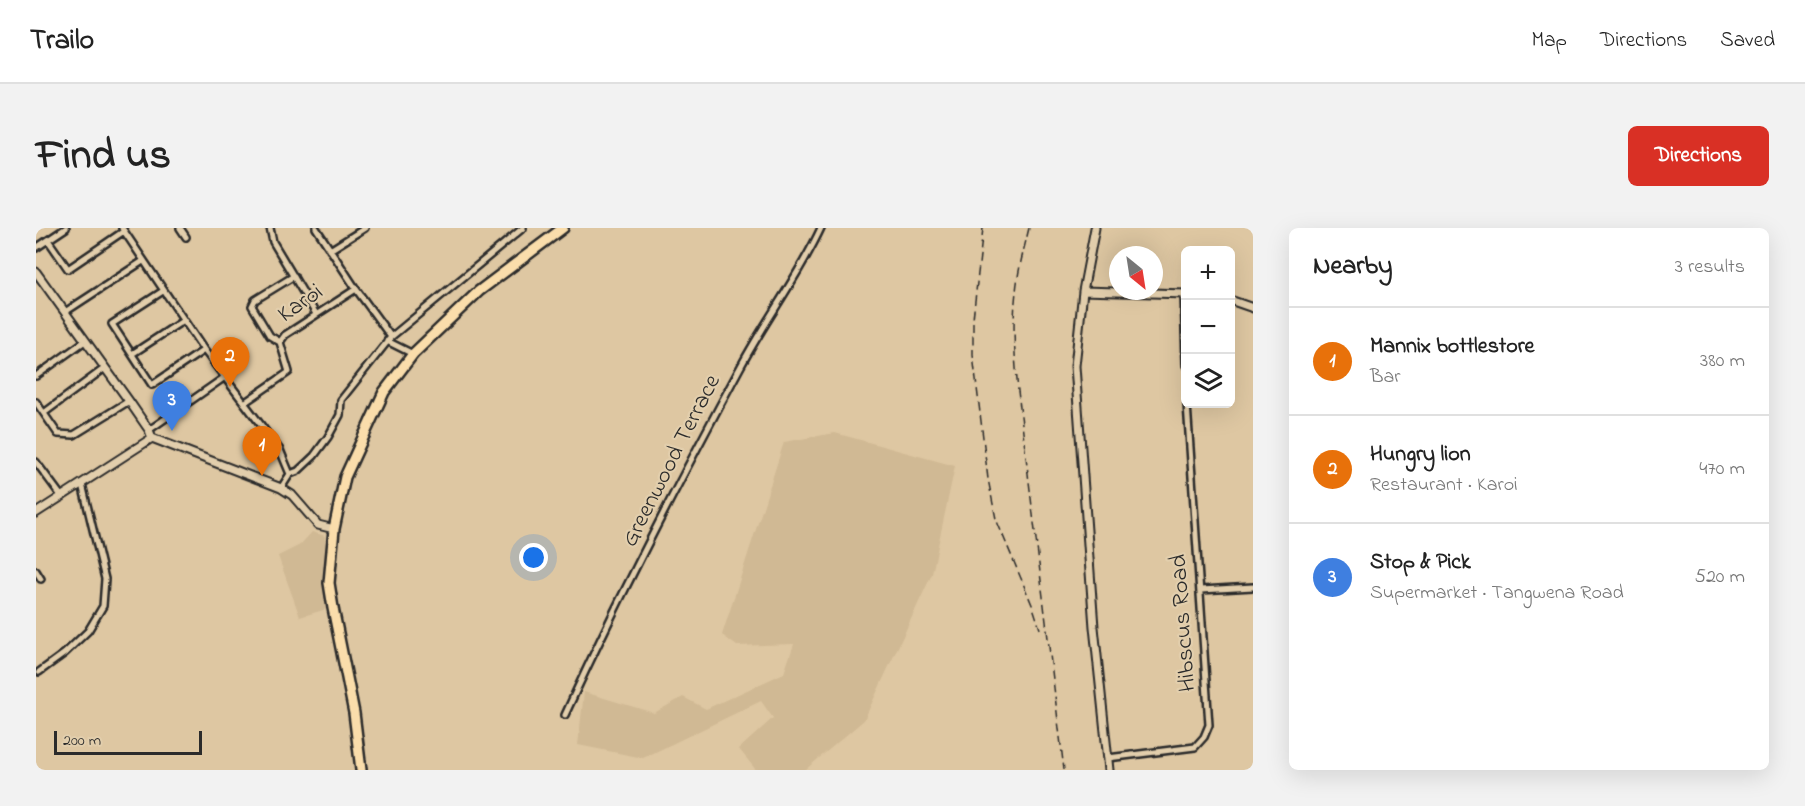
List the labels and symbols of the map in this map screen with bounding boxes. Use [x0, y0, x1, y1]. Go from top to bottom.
north arrow [1109, 246, 1163, 300]
street label: Karoi [271, 276, 331, 332]
pin: 2 [210, 338, 250, 387]
street label: Greenwood Terrace [613, 368, 731, 553]
pin: 3 [152, 382, 192, 431]
pin: 1 [242, 426, 282, 476]
your location [519, 543, 548, 572]
street label: Hibscus Road [1162, 553, 1206, 693]
scale bar [54, 728, 202, 756]

